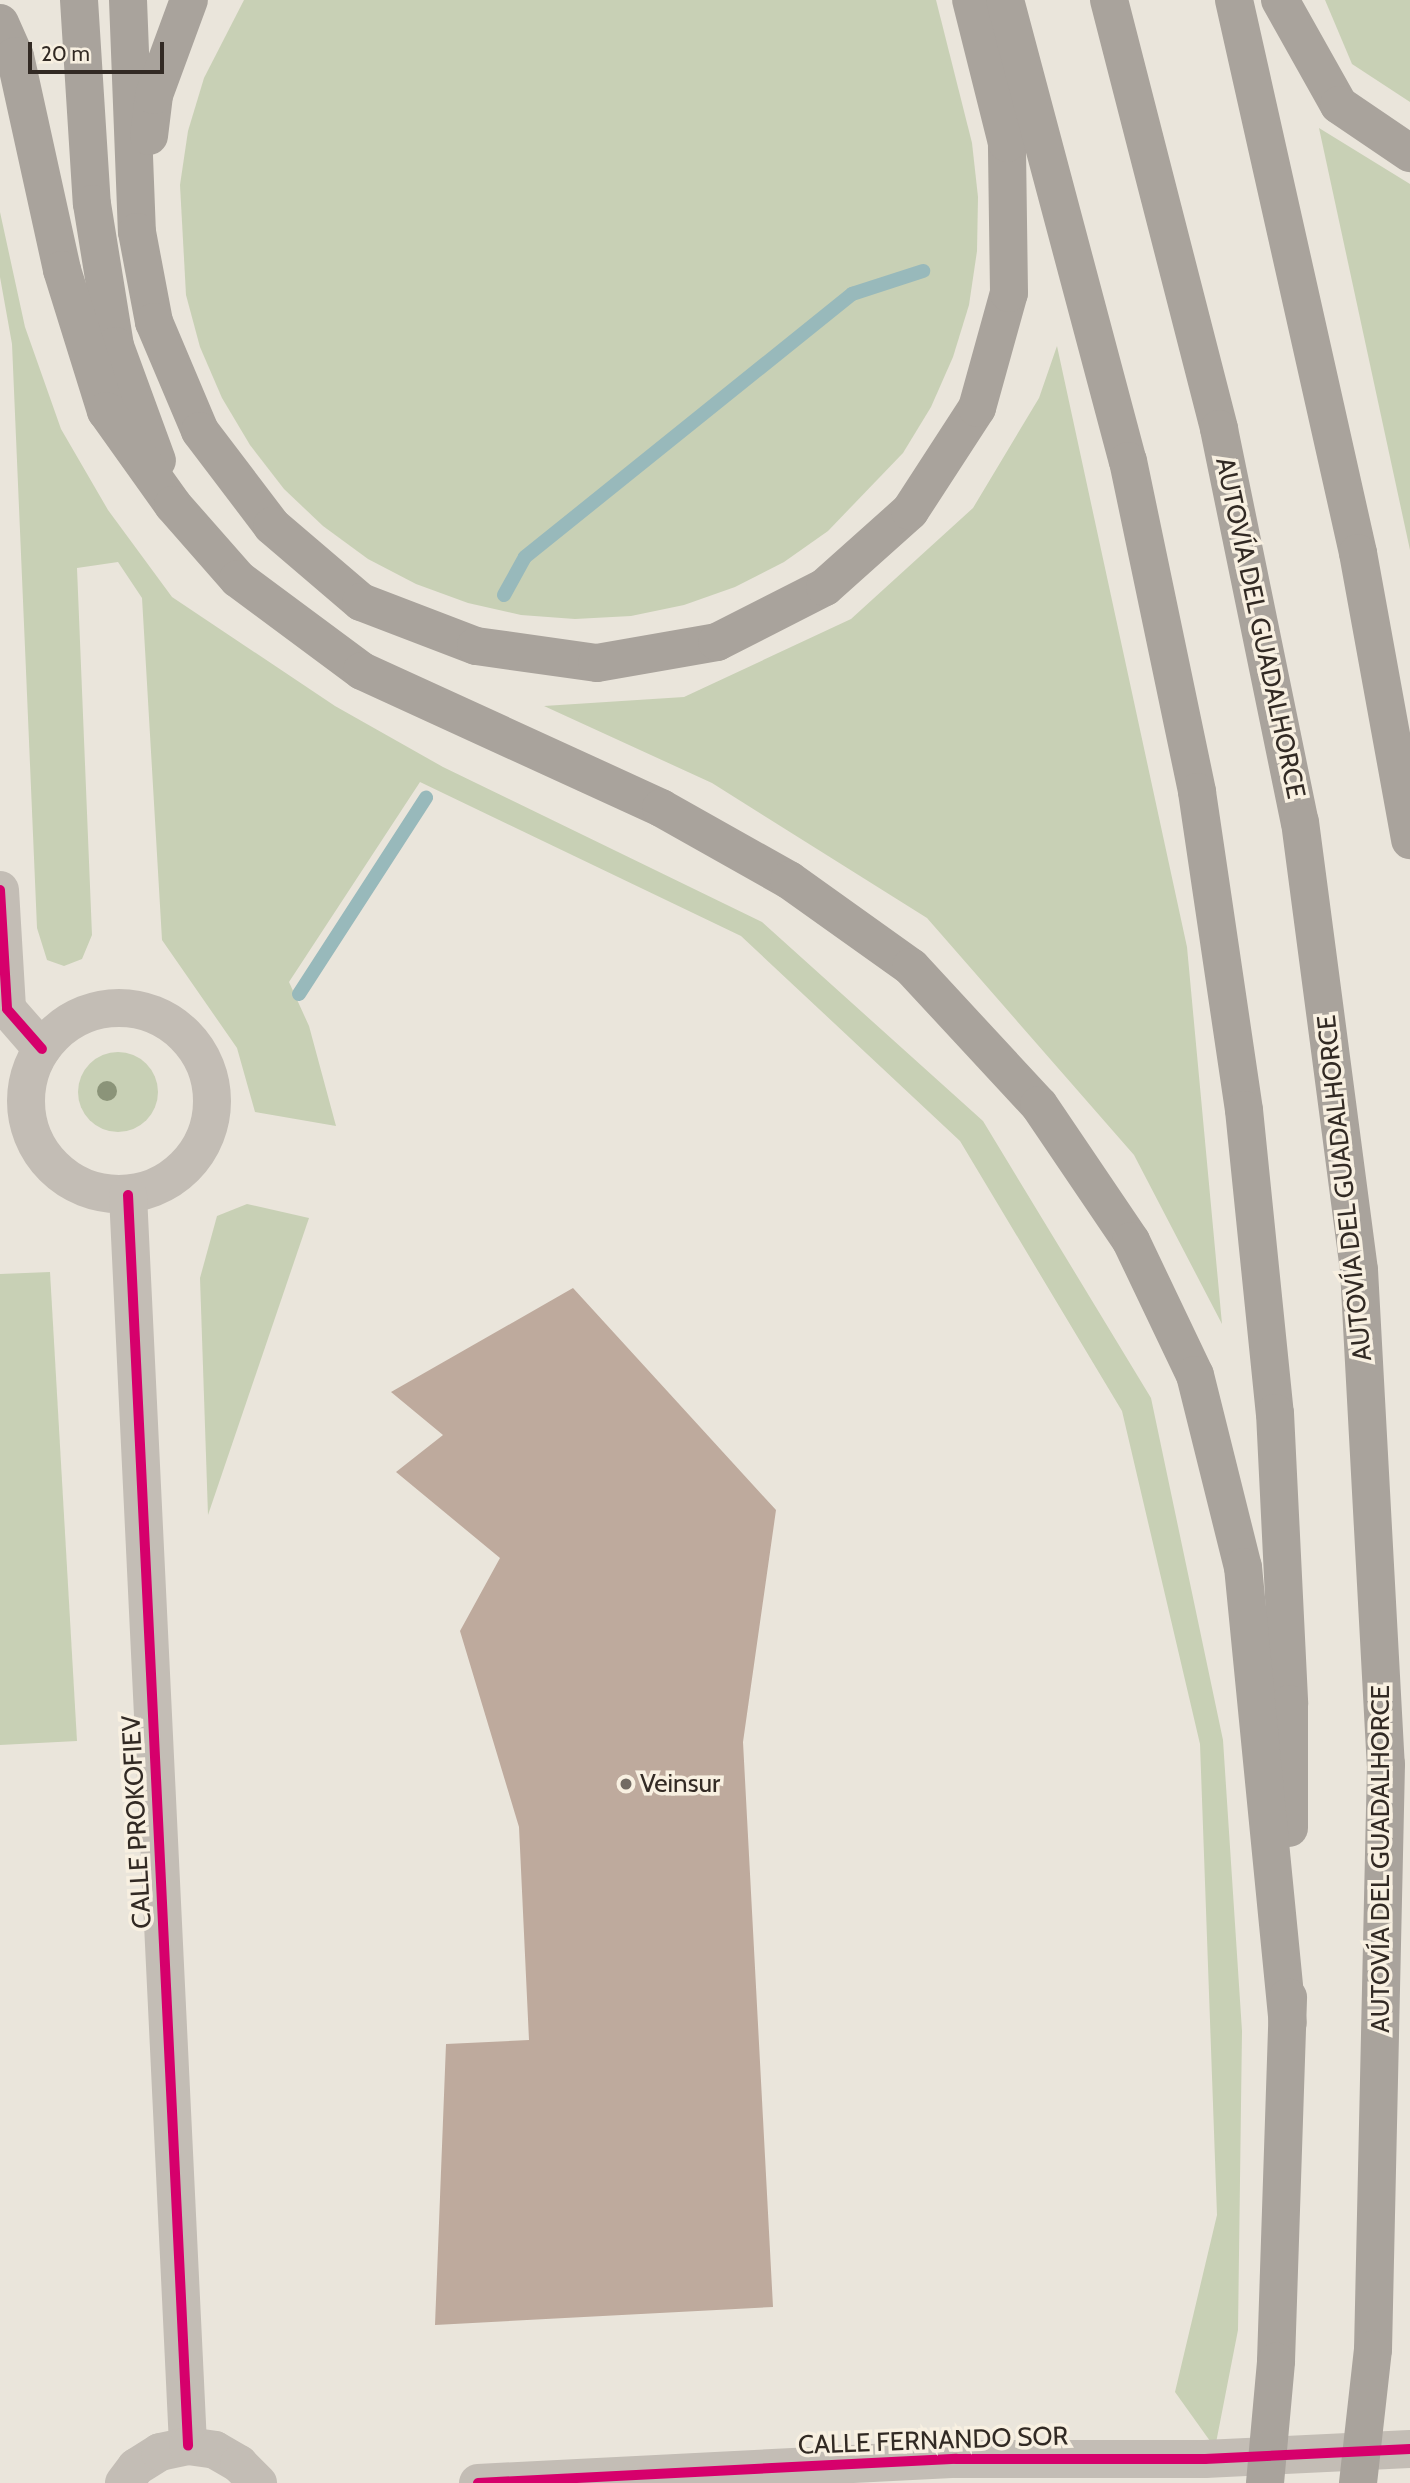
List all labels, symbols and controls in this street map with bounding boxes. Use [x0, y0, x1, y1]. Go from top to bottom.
scale bar [32, 28, 168, 72]
text: 20 m [41, 41, 90, 66]
street label: AUTOVÍA DEL GUADALHORCE [1209, 455, 1311, 801]
street label: AUTOVÍA DEL GUADALHORCE [1311, 1013, 1379, 1363]
street label: AUTOVÍA DEL GUADALHORCE [1365, 1685, 1397, 2033]
street label: CALLE PROKOFIEV [116, 1715, 158, 1929]
place label: Veinsur [640, 1768, 720, 1800]
marker: Veinsur [618, 1776, 634, 1792]
street label: CALLE FERNANDO SOR [797, 2421, 1069, 2461]

